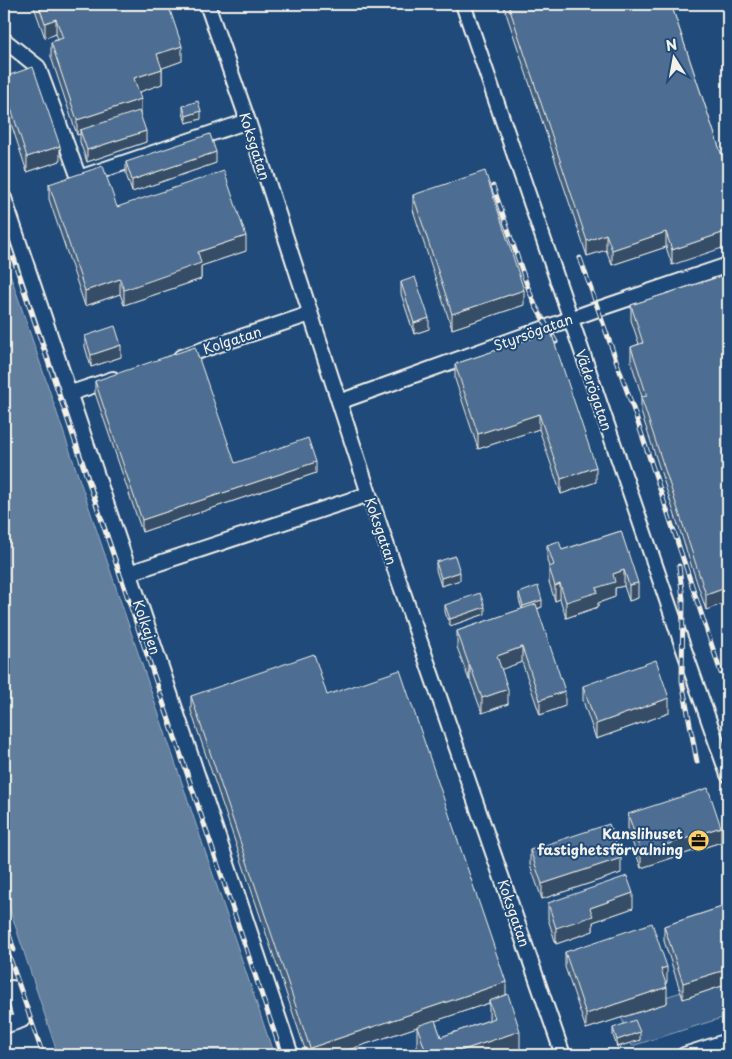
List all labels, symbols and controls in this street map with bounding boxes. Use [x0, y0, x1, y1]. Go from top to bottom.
north arrow [650, 32, 700, 82]
text: N [664, 33, 679, 56]
street label: Koksgatan [234, 109, 276, 183]
street label: Styrsögatan [491, 308, 575, 356]
street label: Kolgatan [200, 321, 264, 359]
street label: Väderögatan [570, 346, 618, 434]
street label: Koksgatan [360, 494, 402, 568]
street label: Kolkajen [128, 597, 166, 657]
place label: Kanslihuset fastighetsförvalning [537, 823, 683, 860]
office icon: Kanslihuset fastighetsförvalning [687, 829, 711, 853]
street label: Koksgatan [493, 876, 535, 950]

